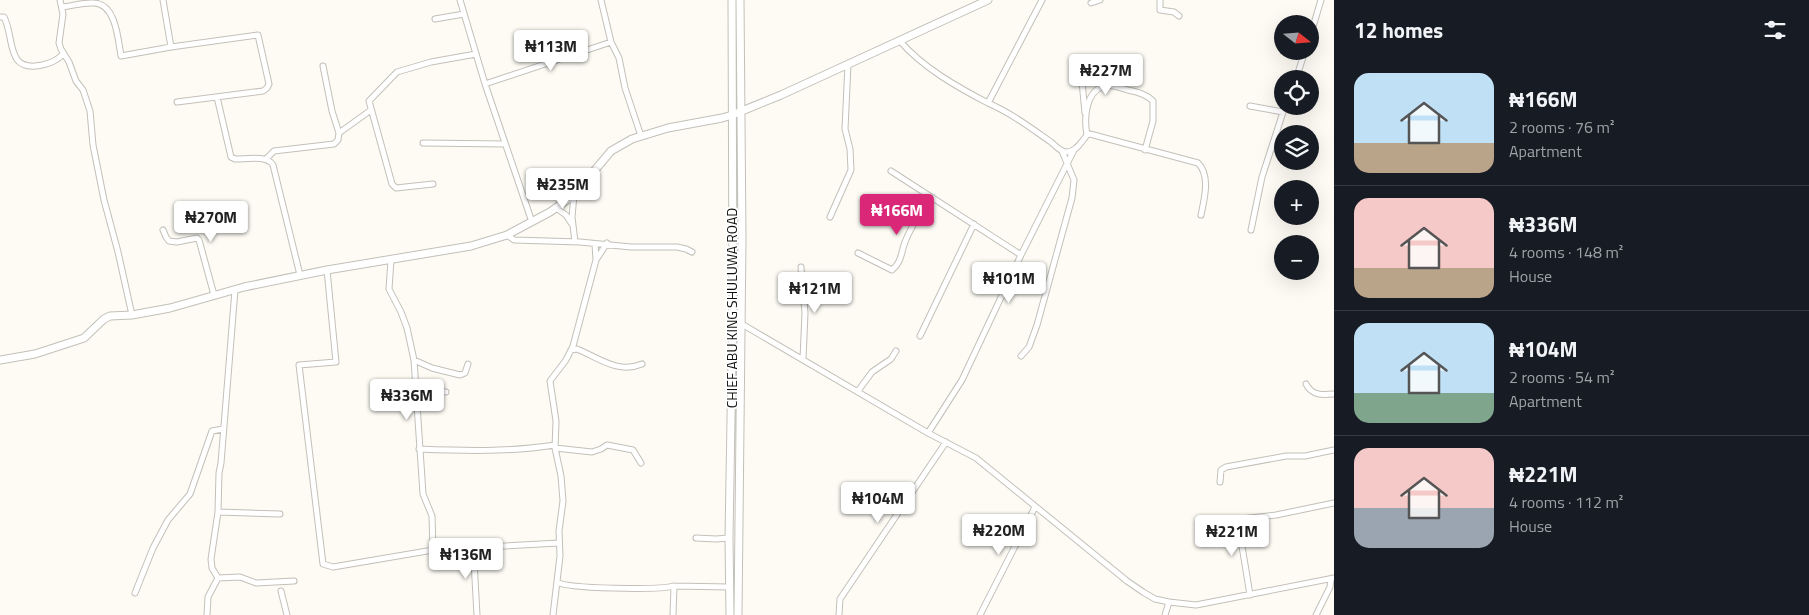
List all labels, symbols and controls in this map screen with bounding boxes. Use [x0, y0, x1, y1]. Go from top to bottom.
text: 12 homes [1354, 14, 1443, 46]
north arrow [1274, 15, 1319, 60]
map controls [1274, 15, 1319, 280]
icon: filters [1761, 16, 1789, 44]
pin: ₦113M [516, 30, 586, 72]
text: ₦113M [525, 34, 577, 58]
pin: ₦227M [1071, 54, 1141, 96]
text: ₦227M [1080, 58, 1132, 82]
button: locate [1274, 70, 1319, 115]
text: ₦166M [1509, 83, 1577, 115]
icon: home [1394, 93, 1454, 153]
text: 2 rooms · 76 m² [1509, 115, 1614, 139]
button: layers [1274, 125, 1319, 170]
text: Apartment [1509, 139, 1582, 163]
pin: ₦235M [528, 168, 598, 210]
text: ₦235M [537, 172, 589, 196]
button: + [1274, 180, 1319, 225]
pin: ₦166M [862, 194, 932, 236]
text: ₦166M [871, 198, 923, 222]
pin: ₦270M [176, 200, 246, 243]
text: ₦270M [185, 205, 237, 229]
street label: CHIEF ABU KING SHULUWA ROAD [721, 208, 742, 408]
text: ₦336M [1509, 208, 1577, 240]
icon: home [1394, 218, 1454, 278]
button: − [1274, 235, 1319, 280]
text: 4 rooms · 148 m² [1509, 240, 1623, 264]
pin: ₦101M [974, 262, 1044, 304]
text: House [1509, 264, 1552, 288]
text: ₦101M [983, 266, 1035, 290]
pin: ₦121M [780, 272, 850, 314]
text: ₦121M [789, 276, 841, 300]
text: ₦104M [1509, 333, 1577, 365]
icon: home [1394, 343, 1454, 403]
text: 2 rooms · 54 m² [1509, 365, 1614, 389]
pin: ₦336M [372, 378, 442, 421]
text: ₦336M [381, 383, 433, 407]
text: Apartment [1509, 389, 1582, 413]
text: ₦221M [1509, 458, 1577, 490]
icon: home [1394, 468, 1454, 528]
pin: ₦104M [843, 482, 913, 524]
text: ₦104M [852, 486, 904, 510]
text: 4 rooms · 112 m² [1509, 490, 1623, 514]
pin: ₦220M [964, 514, 1034, 556]
pin: ₦221M [1197, 514, 1267, 557]
text: House [1509, 514, 1552, 538]
text: ₦220M [973, 518, 1025, 542]
text: ₦221M [1206, 519, 1258, 543]
pin: ₦136M [431, 538, 501, 580]
text: ₦136M [440, 542, 492, 566]

